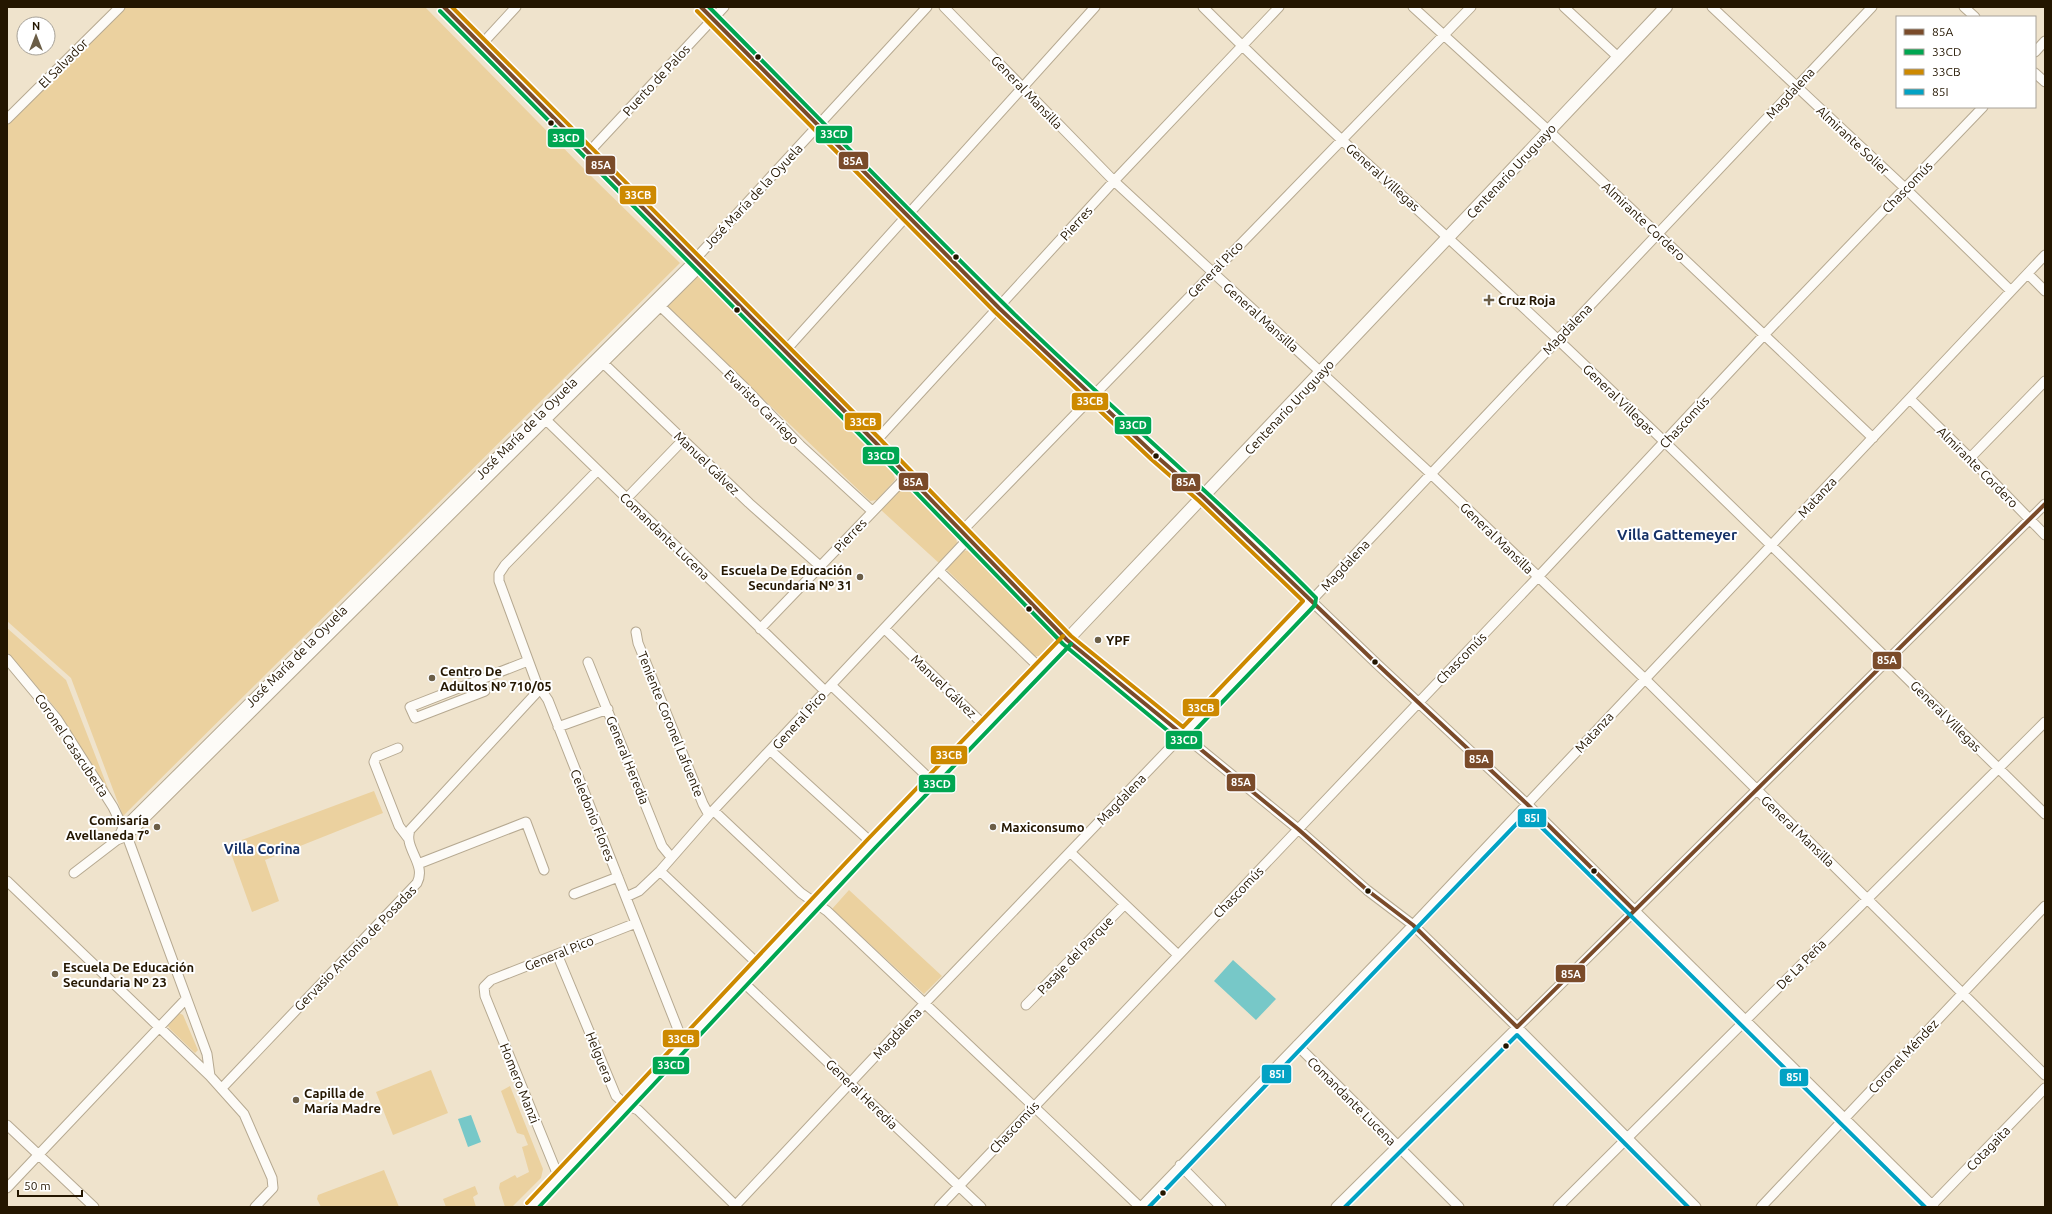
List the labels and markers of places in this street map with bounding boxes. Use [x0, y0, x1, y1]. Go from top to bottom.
unlabelled marker [753, 52, 763, 62]
unlabelled marker [546, 118, 556, 128]
unlabelled marker [951, 252, 961, 262]
place label: Cruz Roja [1498, 293, 1555, 307]
marker: Cruz Roja [1483, 294, 1495, 306]
unlabelled marker [732, 305, 742, 315]
unlabelled marker [1151, 451, 1161, 461]
place label: Escuela De Educación Secundaria Nº 31 [721, 563, 852, 592]
marker: Escuela De Educación Secundaria Nº 31 [855, 572, 865, 582]
unlabelled marker [1024, 604, 1034, 614]
place label: YPF [1106, 633, 1130, 647]
marker: YPF [1093, 635, 1103, 645]
unlabelled marker [1370, 657, 1380, 667]
place label: Centro De Adultos Nº 710/05 [440, 664, 552, 693]
marker: Centro De Adultos Nº 710/05 [427, 673, 437, 683]
place label: Comisaría Avellaneda 7° [66, 813, 149, 842]
place label: Maxiconsumo [1001, 820, 1085, 834]
marker: Comisaría Avellaneda 7° [152, 822, 162, 832]
marker: Maxiconsumo [988, 822, 998, 832]
unlabelled marker [1589, 866, 1599, 876]
unlabelled marker [1363, 886, 1373, 896]
place label: Escuela De Educación Secundaria Nº 23 [63, 960, 194, 989]
marker: Escuela De Educación Secundaria Nº 23 [50, 969, 60, 979]
unlabelled marker [1501, 1041, 1511, 1051]
place label: Capilla de María Madre [304, 1086, 381, 1115]
marker: Capilla de María Madre [291, 1095, 301, 1105]
unlabelled marker [1158, 1188, 1168, 1198]

